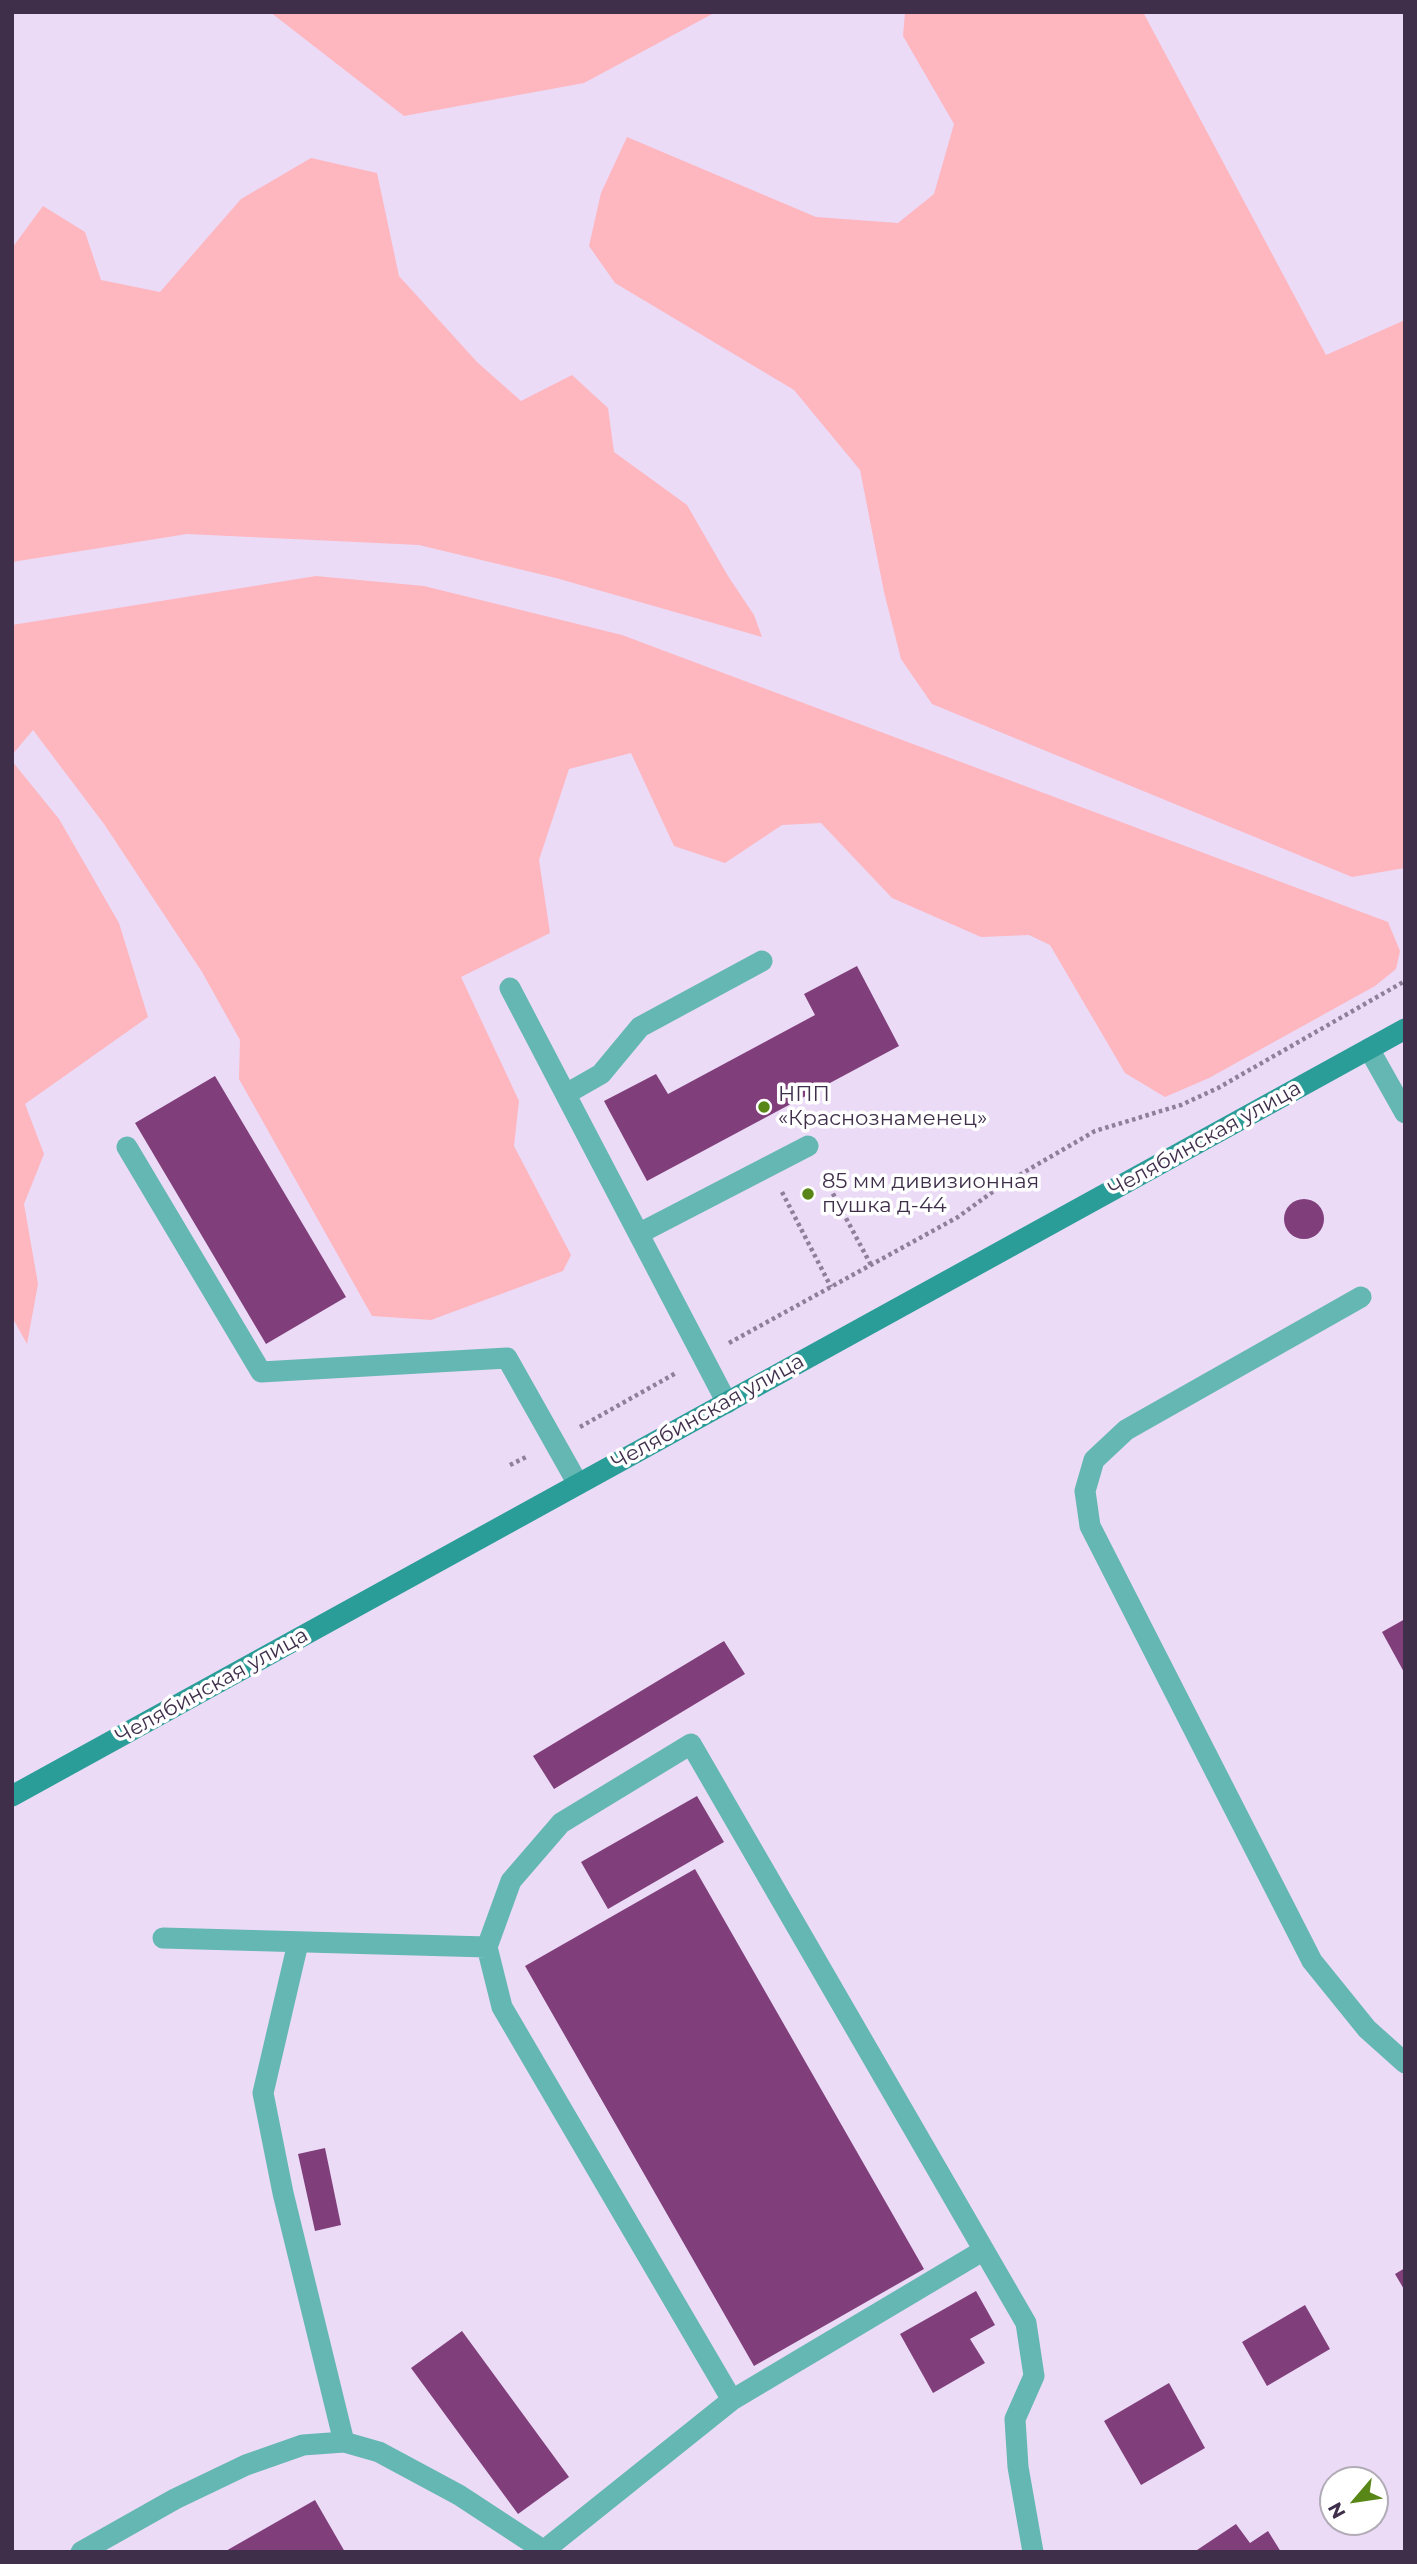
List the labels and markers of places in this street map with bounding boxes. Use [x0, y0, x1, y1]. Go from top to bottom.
place label: НПП «Краснознаменец» [778, 1082, 987, 1132]
marker: НПП «Краснознаменец» [756, 1099, 772, 1115]
place label: 85 мм дивизионная пушка д-44 [822, 1169, 1039, 1219]
marker: 85 мм дивизионная пушка д-44 [800, 1186, 816, 1202]

